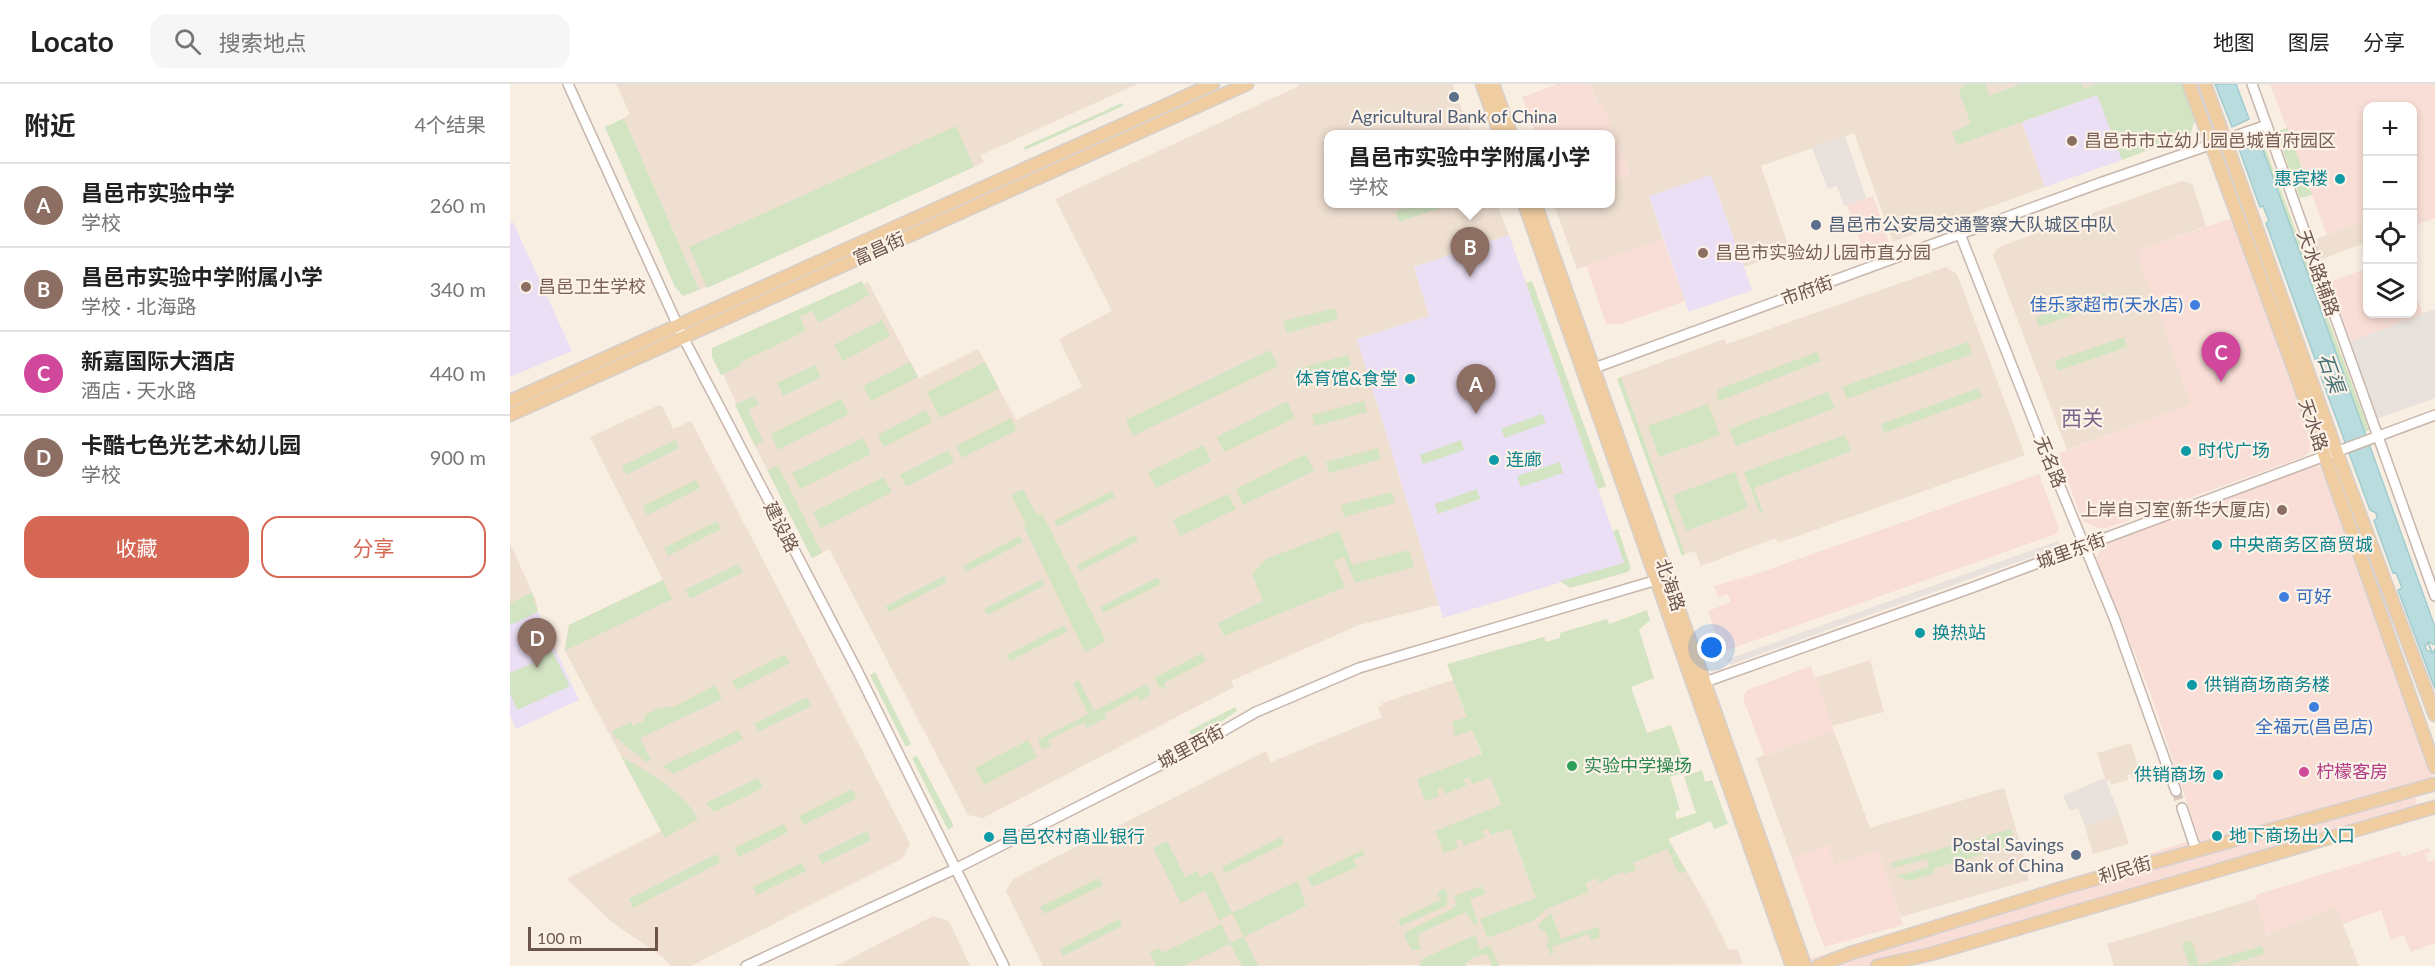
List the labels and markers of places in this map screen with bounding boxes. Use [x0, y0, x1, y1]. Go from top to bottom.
marker: Agricultural Bank of China [1447, 90, 1461, 104]
place label: Agricultural Bank of China [1351, 105, 1557, 127]
place label: 昌邑市市立幼儿园邑城首府园区 [2084, 129, 2336, 151]
marker: 昌邑市市立幼儿园邑城首府园区 [2065, 134, 2079, 148]
place label: 惠宾楼 [2274, 167, 2328, 189]
marker: 惠宾楼 [2333, 172, 2347, 186]
place label: 昌邑市公安局交通警察大队城区中队 [1828, 213, 2116, 235]
marker: 昌邑市公安局交通警察大队城区中队 [1809, 218, 1823, 232]
pin: B [1450, 228, 1490, 277]
place label: 昌邑市实验幼儿园市直分园 [1715, 241, 1931, 263]
marker: 昌邑市实验幼儿园市直分园 [1696, 246, 1710, 260]
place label: 昌邑卫生学校 [538, 275, 646, 297]
marker: 昌邑卫生学校 [519, 280, 533, 294]
place label: 佳乐家超市(天水店) [2029, 293, 2183, 315]
marker: 佳乐家超市(天水店) [2188, 298, 2202, 312]
pin: C [2202, 332, 2240, 382]
pin: A [1456, 364, 1496, 414]
place label: 体育馆&食堂 [1295, 367, 1398, 389]
marker: 体育馆&食堂 [1403, 372, 1417, 386]
place label: 时代广场 [2198, 439, 2270, 461]
marker: 时代广场 [2179, 444, 2193, 458]
place label: 连廊 [1506, 448, 1542, 470]
marker: 连廊 [1487, 453, 1501, 467]
place label: 上岸自习室(新华大厦店) [2080, 498, 2270, 520]
marker: 上岸自习室(新华大厦店) [2275, 503, 2289, 517]
place label: 中央商务区商贸城 [2229, 533, 2373, 555]
marker: 中央商务区商贸城 [2210, 538, 2224, 552]
place label: 可好 [2296, 585, 2332, 607]
marker: 可好 [2277, 590, 2291, 604]
pin: D [518, 618, 556, 668]
place label: 换热站 [1932, 621, 1986, 643]
marker: 换热站 [1913, 626, 1927, 640]
place label: 供销商场商务楼 [2204, 673, 2330, 695]
marker: 供销商场商务楼 [2185, 678, 2199, 692]
marker: 全福元(昌邑店) [2307, 700, 2321, 714]
place label: 全福元(昌邑店) [2255, 715, 2373, 737]
place label: 实验中学操场 [1584, 754, 1692, 776]
marker: 实验中学操场 [1565, 759, 1579, 773]
place label: 柠檬客房 [2316, 760, 2388, 782]
place label: 供销商场 [2134, 763, 2206, 785]
marker: 柠檬客房 [2297, 765, 2311, 779]
marker: 供销商场 [2211, 768, 2225, 782]
place label: 地下商场出入口 [2229, 824, 2355, 846]
place label: 昌邑农村商业银行 [1001, 825, 1145, 847]
marker: 地下商场出入口 [2210, 829, 2224, 843]
marker: 昌邑农村商业银行 [982, 830, 996, 844]
place label: Postal Savings Bank of China [1952, 833, 2064, 876]
marker: Postal Savings Bank of China [2069, 848, 2083, 862]

